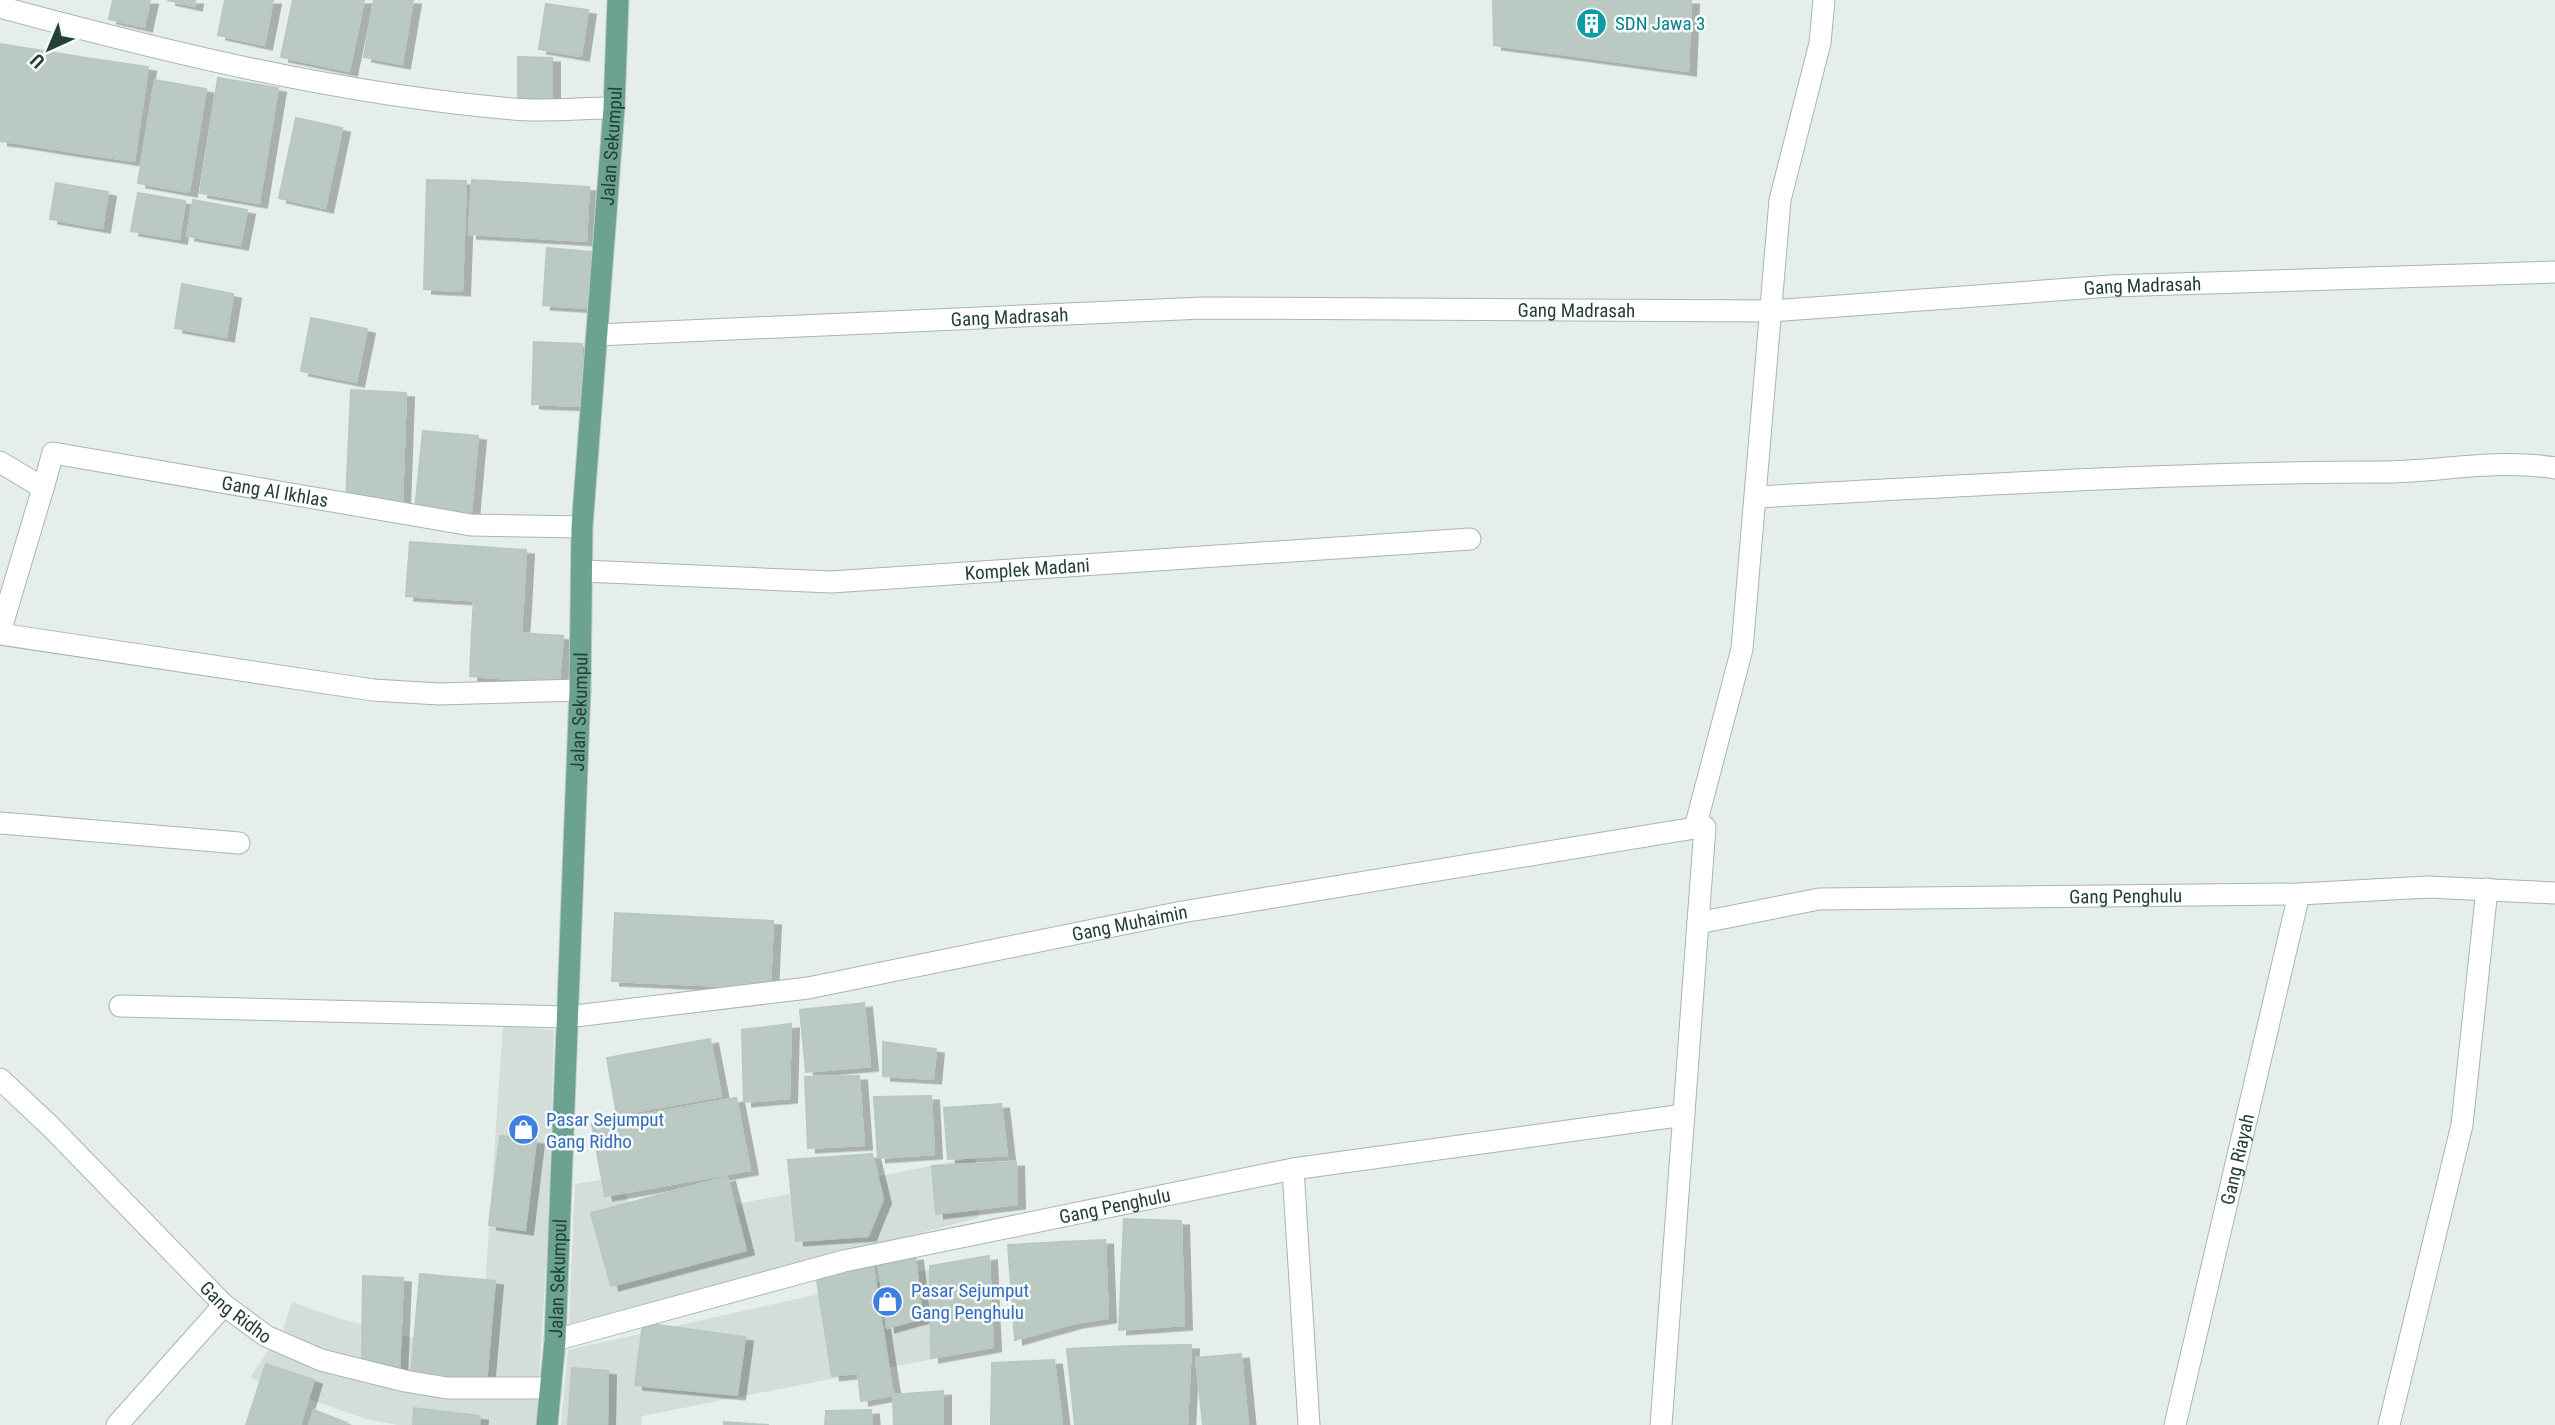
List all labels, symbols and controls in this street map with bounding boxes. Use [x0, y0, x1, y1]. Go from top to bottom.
building icon: SDN Jawa 3 [1575, 6, 1609, 40]
place label: SDN Jawa 3 [1615, 12, 1705, 35]
north arrow [14, 14, 84, 84]
text: U [26, 49, 49, 73]
street label: Jalan Sekumpul [595, 86, 626, 206]
street label: Gang Madrasah [2083, 272, 2202, 299]
street label: Gang Madrasah [1517, 298, 1635, 322]
street label: Gang Madrasah [950, 303, 1069, 331]
street label: Gang Al Ikhlas [220, 471, 330, 512]
street label: Komplek Madani [964, 553, 1091, 584]
street label: Jalan Sekumpul [565, 652, 592, 772]
street label: Gang Penghulu [2069, 884, 2182, 908]
street label: Gang Muhaimin [1070, 900, 1189, 946]
place label: Pasar Sejumput Gang Ridho [546, 1108, 664, 1153]
street label: Gang Riayah [2215, 1111, 2259, 1207]
shop icon: Pasar Sejumput Gang Ridho [506, 1113, 540, 1147]
street label: Gang Penghulu [1057, 1183, 1172, 1228]
street label: Jalan Sekumpul [544, 1218, 571, 1338]
street label: Gang Ridho [195, 1276, 276, 1348]
place label: Pasar Sejumput Gang Penghulu [911, 1279, 1029, 1324]
shop icon: Pasar Sejumput Gang Penghulu [871, 1284, 905, 1318]

